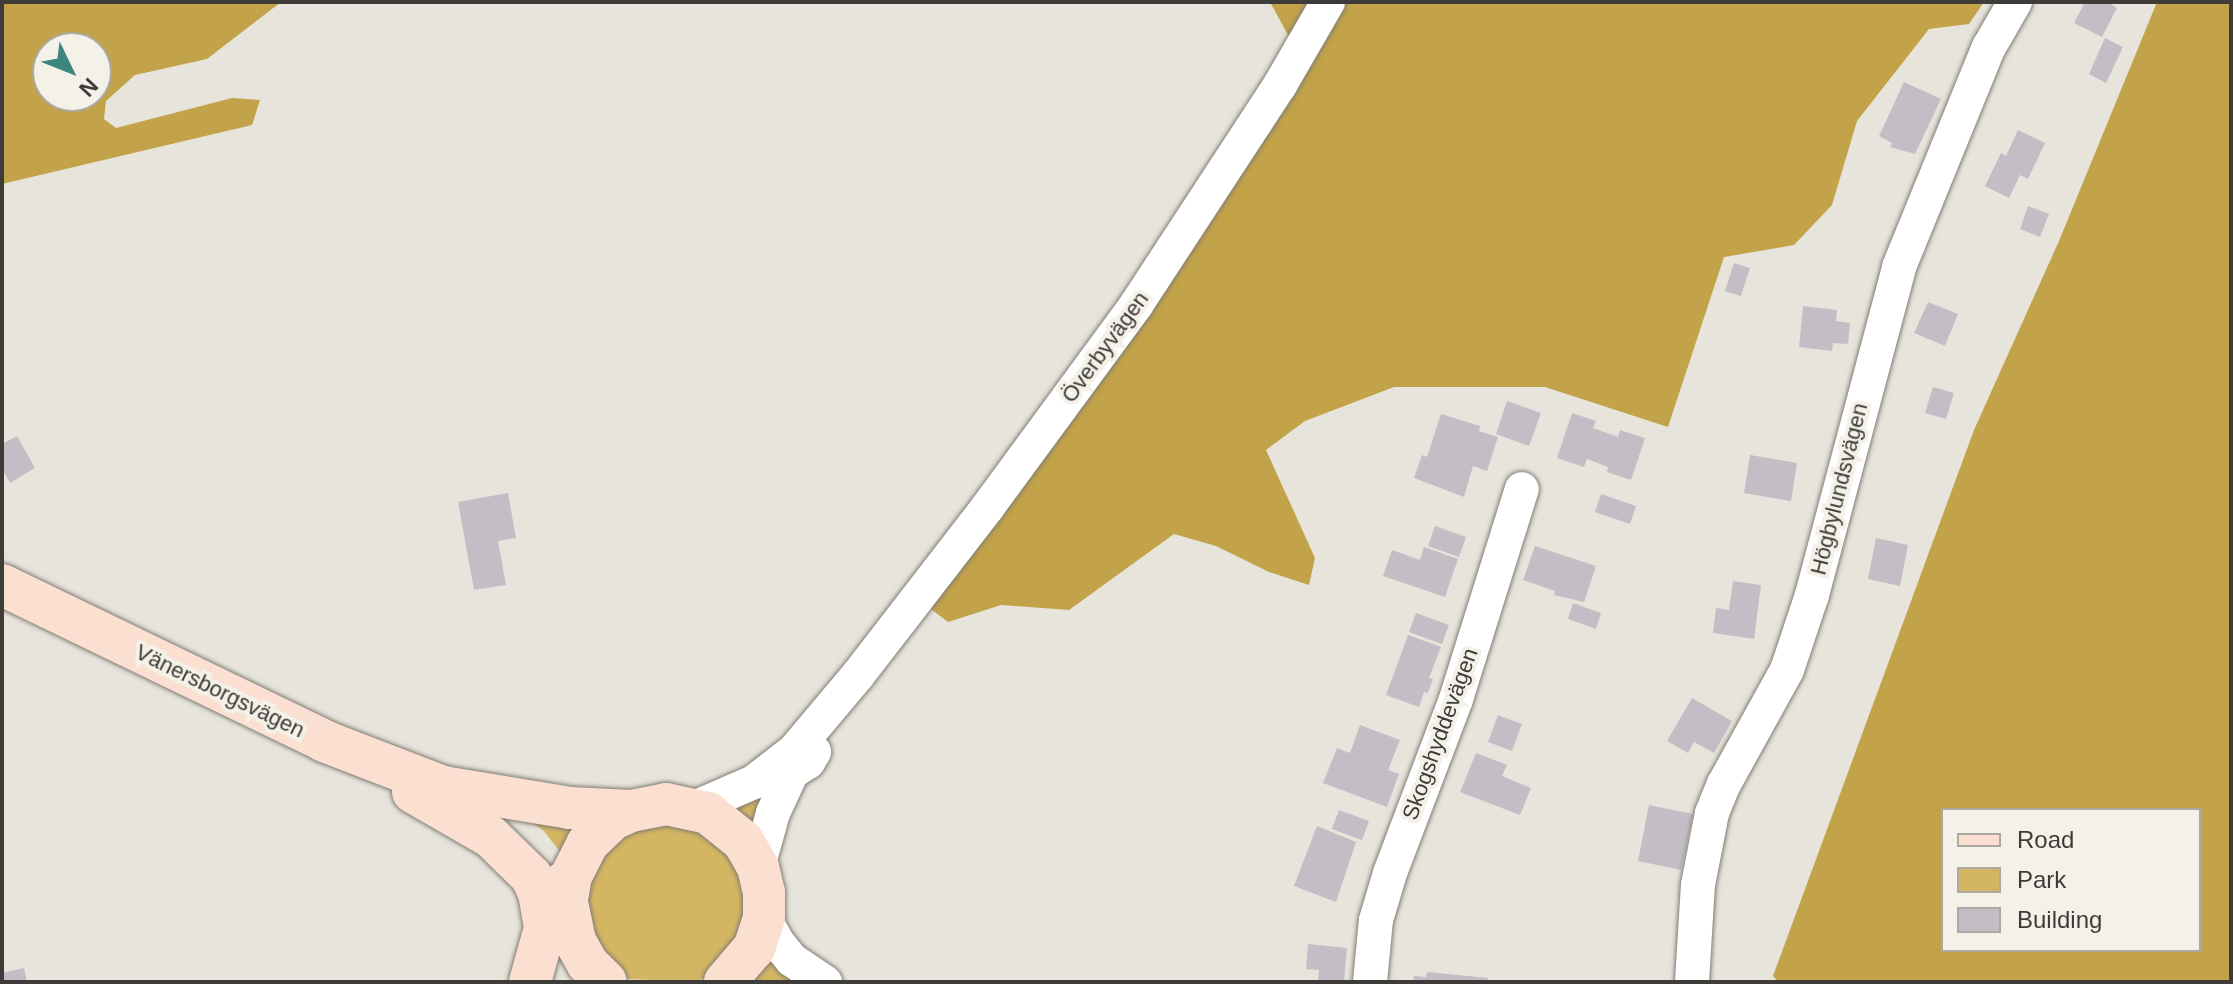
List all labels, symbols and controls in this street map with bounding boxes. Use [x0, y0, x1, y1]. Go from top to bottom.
north arrow [32, 32, 112, 112]
text: N [74, 73, 103, 102]
street label: Överbyvägen [1056, 286, 1154, 408]
street label: Högbylundsvägen [1805, 400, 1873, 578]
street label: Vänersborgsvägen [131, 639, 309, 743]
street label: Skogshyddevägen [1397, 644, 1483, 824]
legend [1941, 808, 2201, 952]
text: Road [2017, 826, 2074, 853]
text: Park [2017, 866, 2066, 893]
text: Building [2017, 906, 2102, 933]

